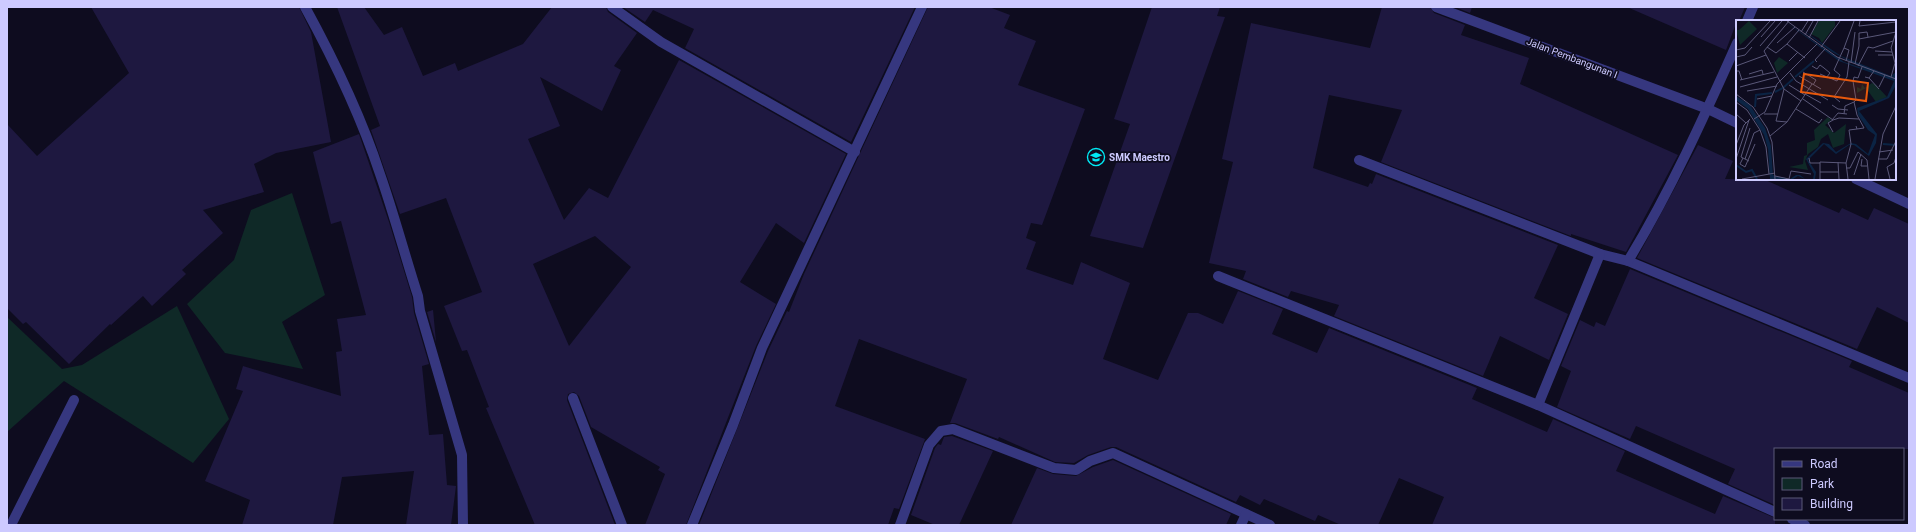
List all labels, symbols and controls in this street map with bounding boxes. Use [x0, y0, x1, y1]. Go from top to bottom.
inset map [1736, 20, 1896, 180]
street label: Jalan Pembangunan I [1525, 36, 1619, 80]
school or university icon: SMK Maestro [1086, 147, 1106, 167]
place label: SMK Maestro [1109, 152, 1170, 163]
legend [1774, 448, 1904, 520]
text: Road [1810, 457, 1838, 471]
text: Park [1810, 477, 1835, 491]
text: Building [1810, 497, 1853, 511]

